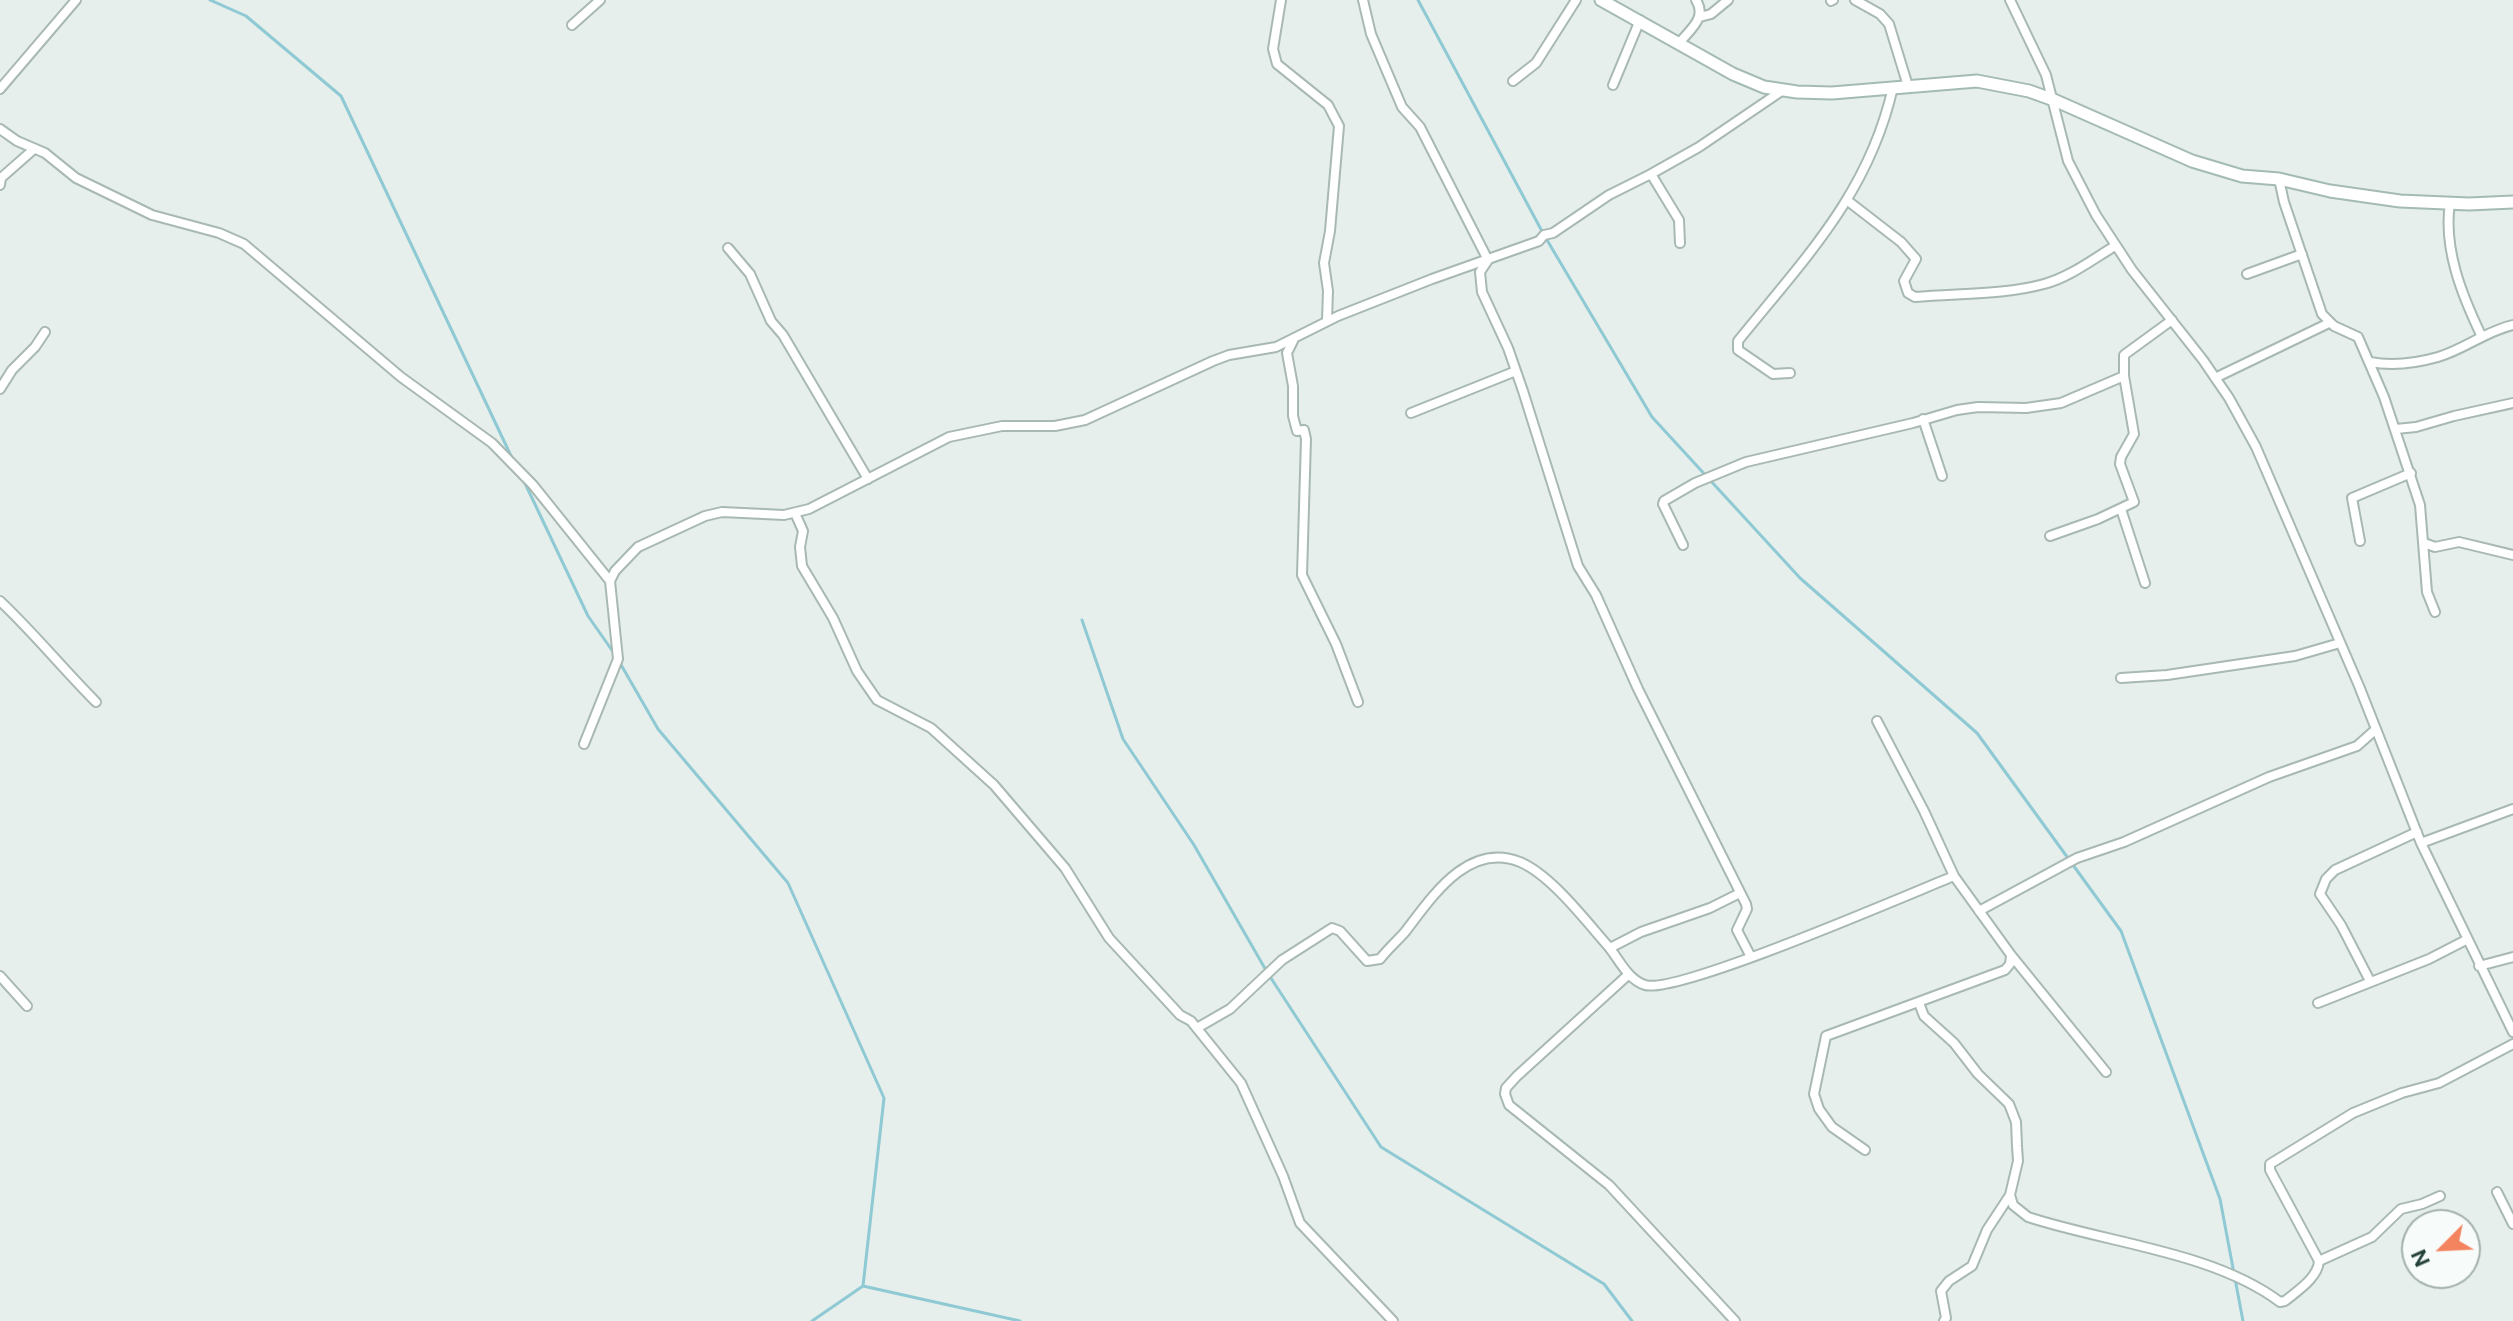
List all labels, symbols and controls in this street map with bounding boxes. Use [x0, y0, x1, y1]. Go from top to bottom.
north arrow [2401, 1209, 2481, 1289]
text: N [2404, 1245, 2437, 1271]

